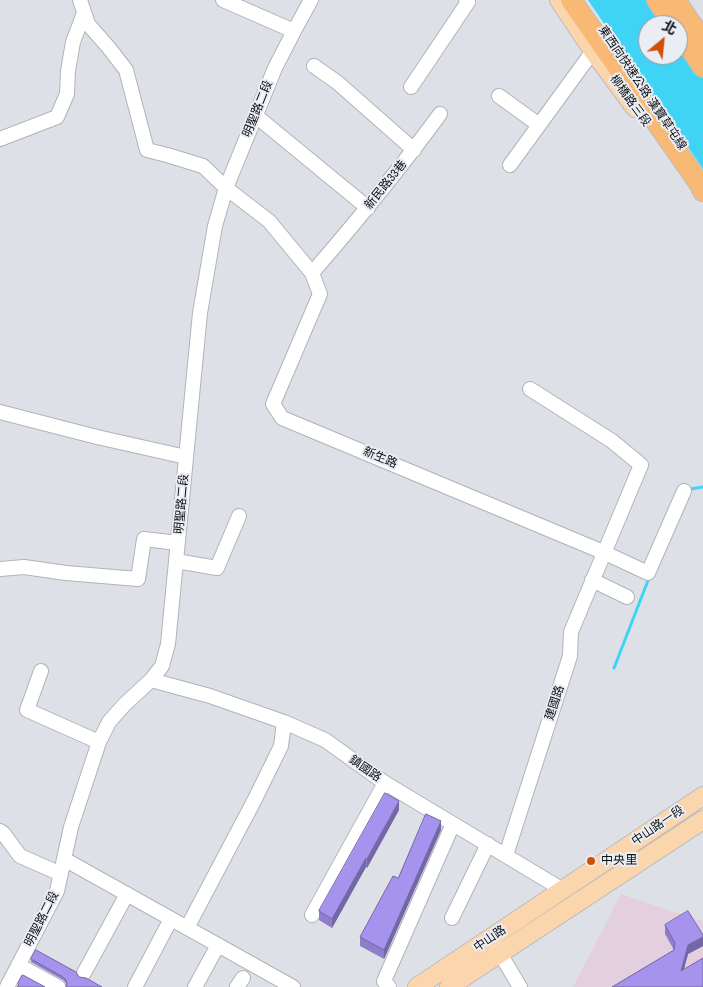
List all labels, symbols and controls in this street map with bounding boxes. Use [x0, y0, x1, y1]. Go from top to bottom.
north arrow [638, 15, 688, 65]
text: 北 [659, 16, 680, 39]
street label: 東西向快速公路 漢寶草屯線 [595, 23, 689, 153]
street label: 柳橋路三段 [607, 72, 653, 130]
street label: 明聖路二段 [240, 78, 276, 140]
street label: 新民路33巷 [362, 158, 410, 212]
street label: 新生路 [361, 444, 399, 472]
street label: 明聖路二段 [172, 473, 192, 535]
street label: 建國路 [543, 684, 567, 722]
street label: 鎮國路 [346, 753, 384, 785]
street label: 中山路一段 [629, 803, 687, 849]
place label: 中央里 [601, 854, 637, 868]
marker: 中央里 [585, 855, 597, 867]
street label: 明聖路二段 [22, 889, 62, 949]
street label: 中山路 [471, 923, 509, 955]

